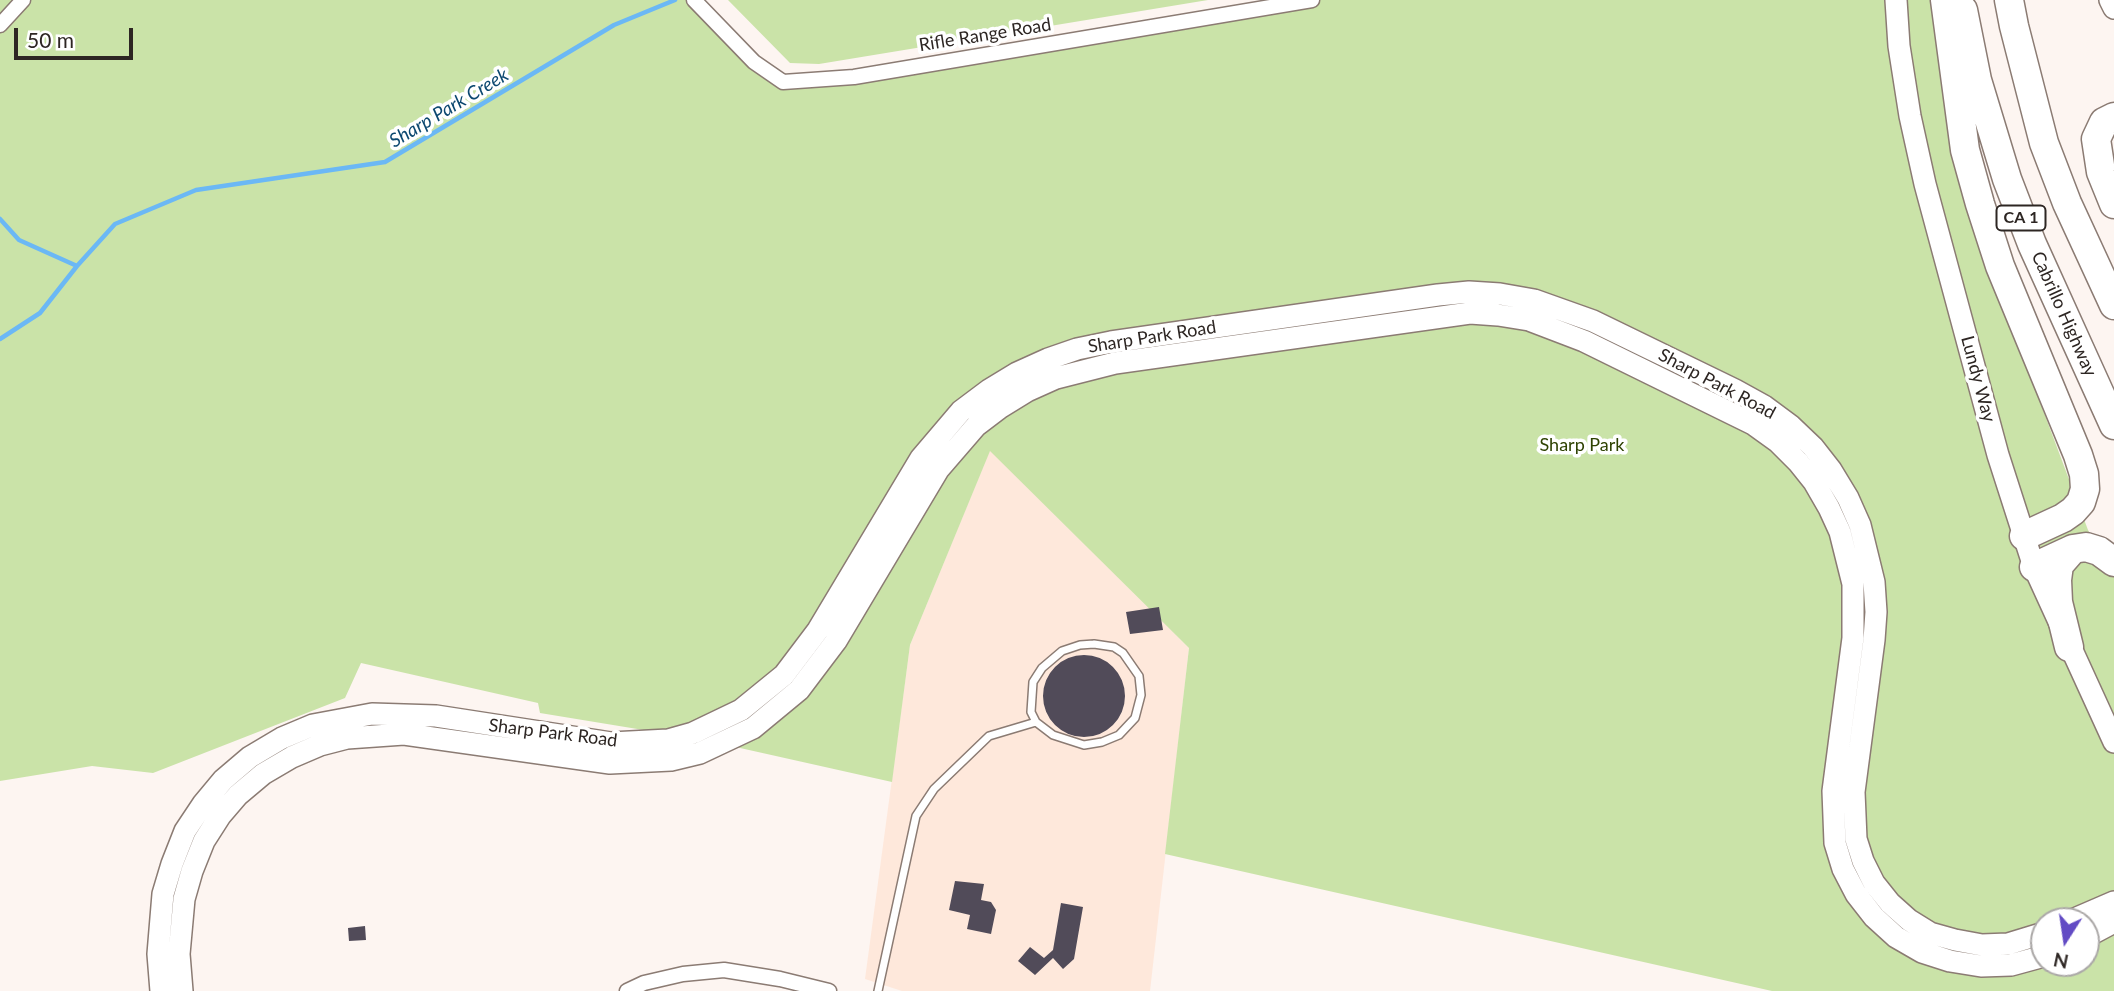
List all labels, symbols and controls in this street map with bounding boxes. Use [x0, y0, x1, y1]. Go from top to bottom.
scale bar [18, 14, 136, 58]
street label: Rifle Range Road [917, 14, 1053, 56]
text: 50 m [27, 27, 74, 52]
water label: Sharp Park Creek [385, 63, 513, 153]
road number: CA 1 [1996, 206, 2046, 230]
street label: Cabrillo Highway [2027, 248, 2101, 380]
street label: Sharp Park Road [1086, 316, 1218, 358]
street label: Lundy Way [1956, 334, 2000, 424]
street label: Sharp Park Road [1655, 344, 1779, 424]
park label: Sharp Park [1539, 434, 1625, 456]
street label: Sharp Park Road [487, 714, 619, 752]
north arrow [2030, 907, 2100, 977]
text: N [2051, 948, 2071, 974]

